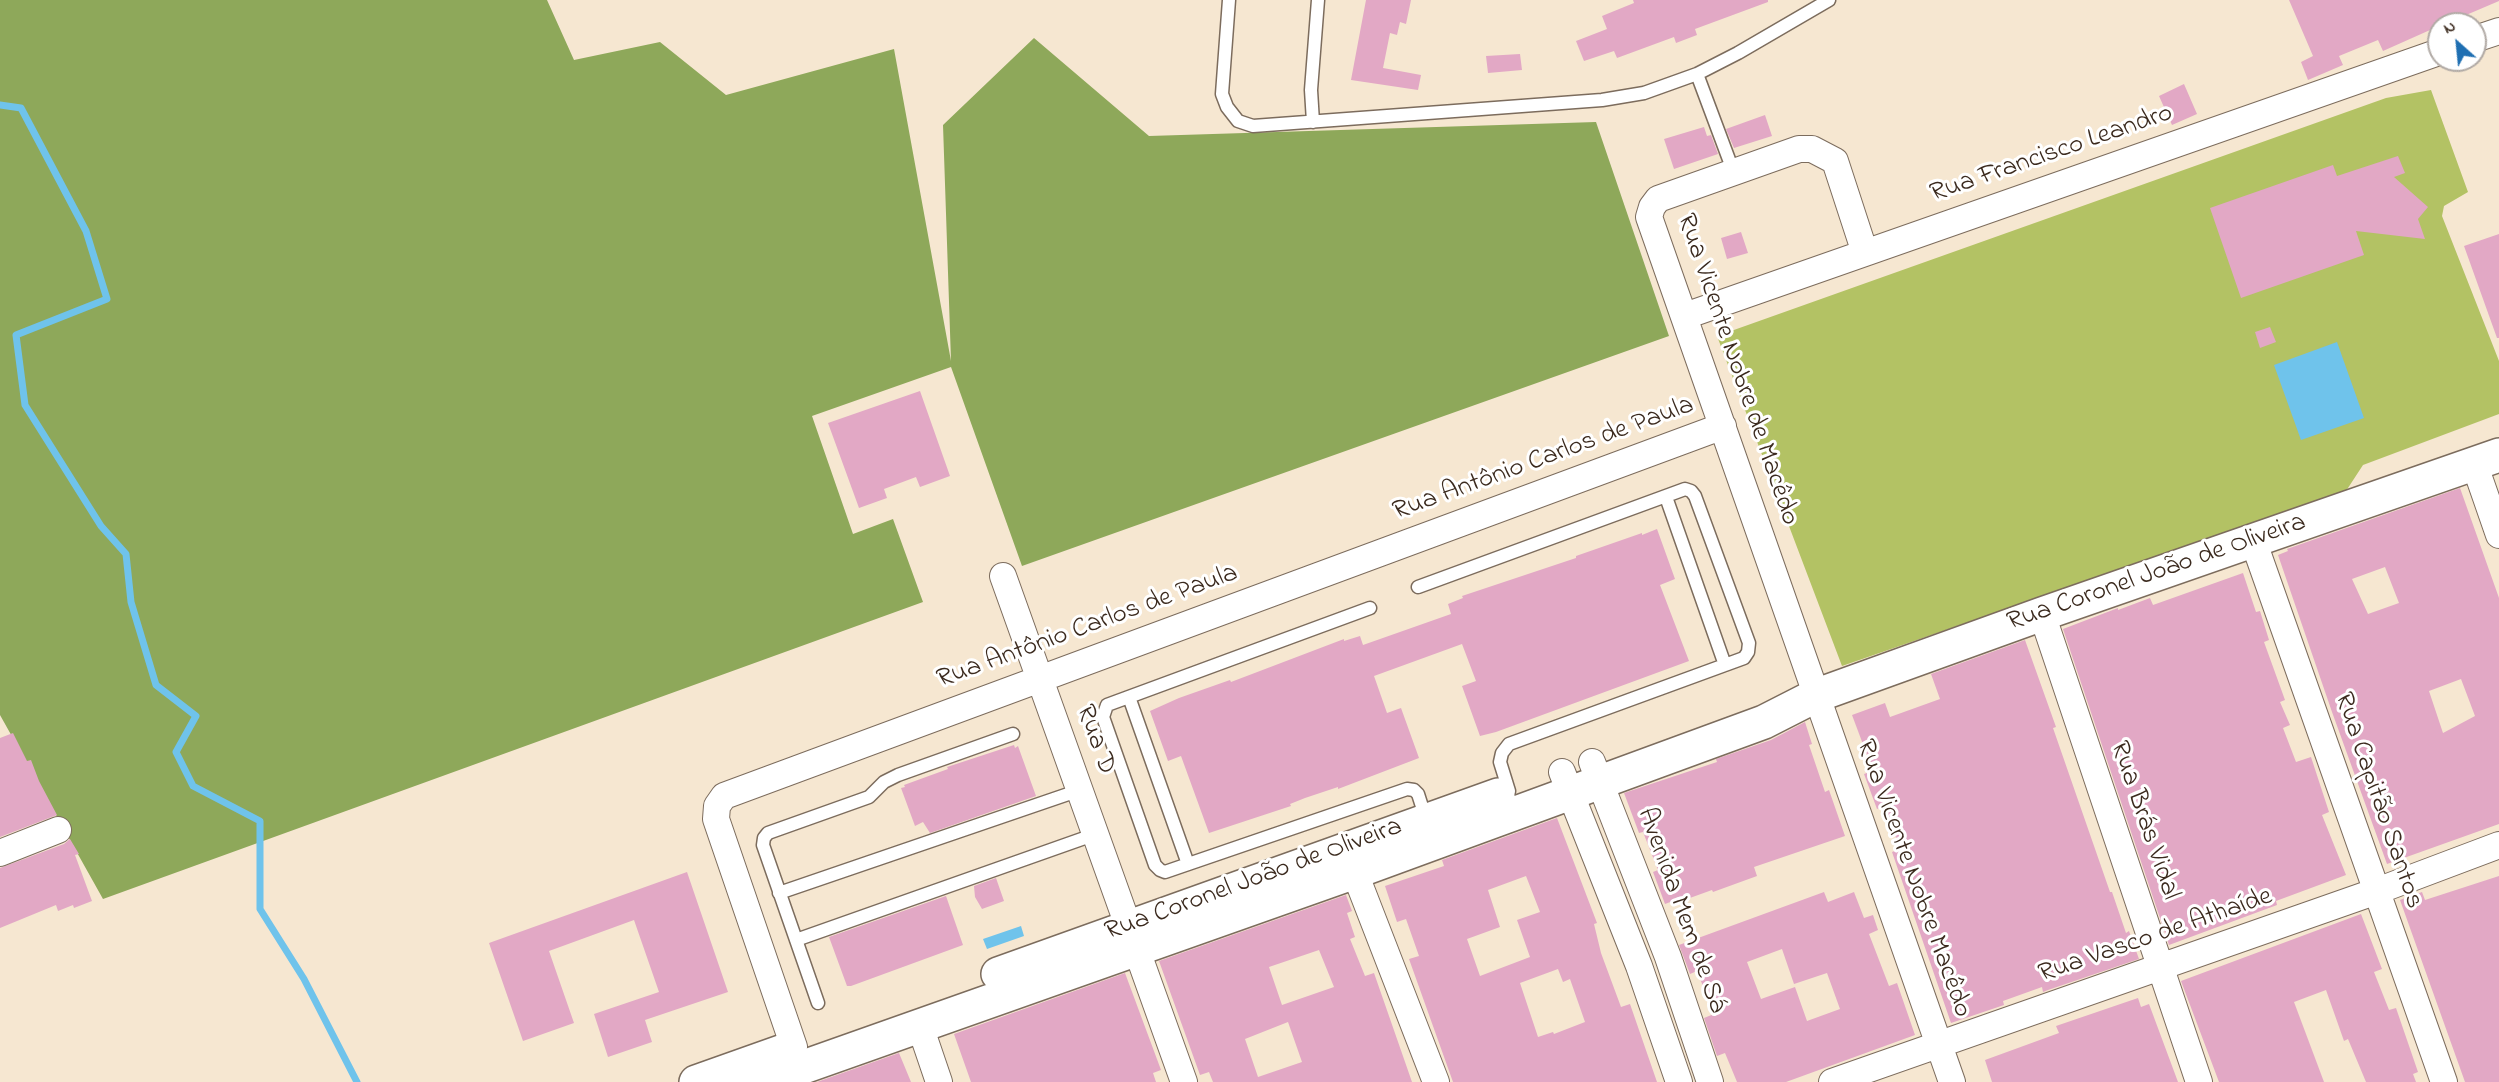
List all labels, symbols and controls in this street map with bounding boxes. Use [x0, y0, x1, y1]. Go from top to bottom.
north arrow [2427, 12, 2487, 72]
text: N [2439, 15, 2460, 41]
street label: Rua Francisco Leandro [1927, 98, 2177, 212]
street label: Rua Vicente Nobre de Macêdo [1667, 210, 1805, 530]
street label: Rua Antônio Carlos de Paula [1389, 390, 1699, 530]
street label: Rua Coronel João de Oliveira [2003, 508, 2311, 640]
street label: Rua Antônio Carlos de Paula [933, 558, 1243, 698]
street label: Rua Capitão Santos [2325, 689, 2429, 913]
street label: Rua D [1067, 701, 1121, 779]
street label: Rua Vicente Nobre Macêdo [1847, 736, 1977, 1022]
street label: Rua Brás Vidal [2101, 737, 2185, 905]
street label: Avenida Mem de Sá [1628, 804, 1732, 1018]
street label: Rua Coronel João de Oliveira [1101, 812, 1407, 950]
street label: Rua Vasco de Athaíde [2035, 882, 2277, 992]

